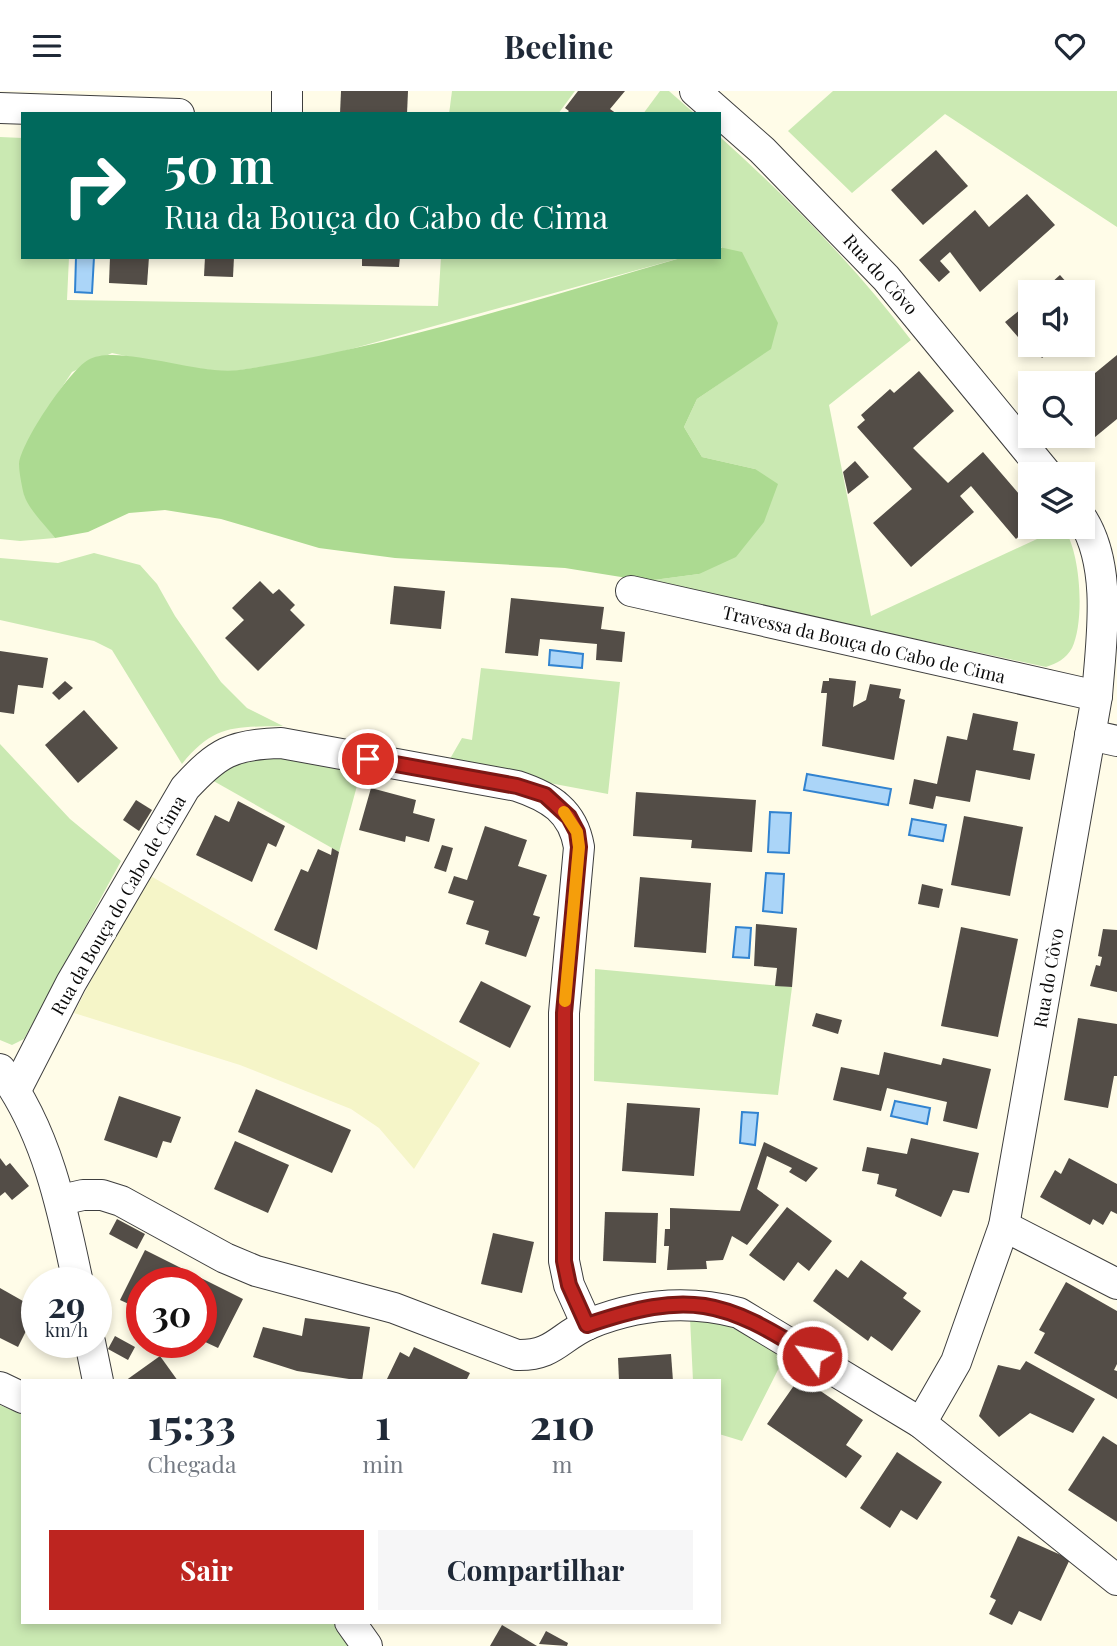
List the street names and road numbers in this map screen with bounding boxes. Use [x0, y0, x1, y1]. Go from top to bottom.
street label: Rua do Côvo [838, 229, 924, 320]
street label: Travessa da Bouça do Cabo de Cima [720, 600, 1008, 688]
street label: Rua da Bouça do Cabo de Cima [45, 791, 191, 1019]
street label: Rua do Côvo [1027, 926, 1069, 1030]

